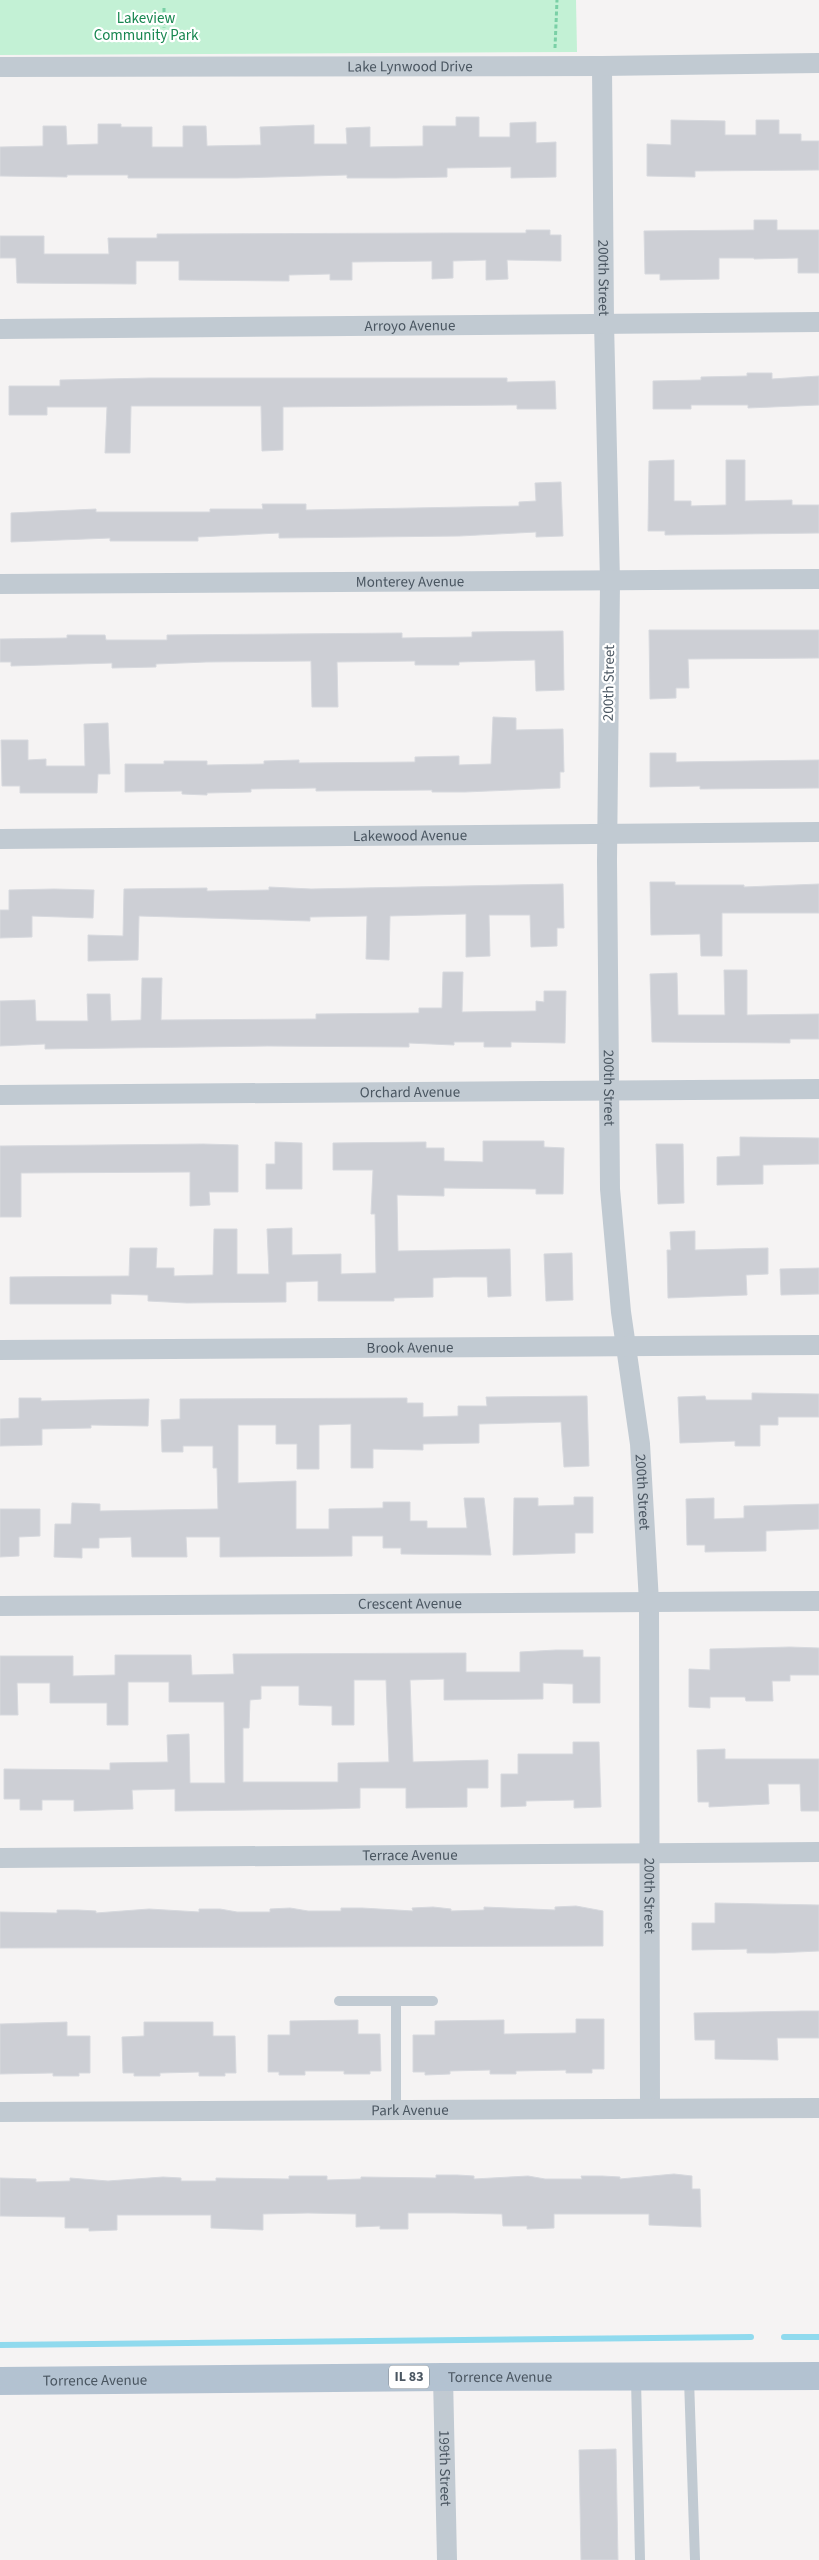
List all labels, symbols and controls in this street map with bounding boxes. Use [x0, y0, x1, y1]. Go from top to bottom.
park label: Lakeview Community Park [94, 8, 199, 46]
street label: Lake Lynwood Drive [347, 56, 473, 77]
street label: 200th Street [593, 240, 614, 316]
street label: Arroyo Avenue [364, 315, 456, 336]
street label: Monterey Avenue [356, 571, 464, 592]
street label: 200th Street [598, 645, 620, 721]
street label: Lakewood Avenue [353, 825, 467, 846]
street label: 200th Street [598, 1050, 620, 1126]
street label: Orchard Avenue [360, 1081, 460, 1103]
street label: Brook Avenue [366, 1337, 454, 1358]
street label: 200th Street [630, 1453, 655, 1531]
street label: Crescent Avenue [358, 1593, 462, 1614]
street label: Terrace Avenue [362, 1844, 458, 1866]
street label: 200th Street [639, 1858, 660, 1934]
street label: Park Avenue [371, 2099, 449, 2121]
road number: IL 83 [389, 2366, 429, 2388]
street label: Torrence Avenue [448, 2366, 552, 2387]
street label: Torrence Avenue [43, 2369, 147, 2391]
street label: 199th Street [434, 2430, 456, 2506]

